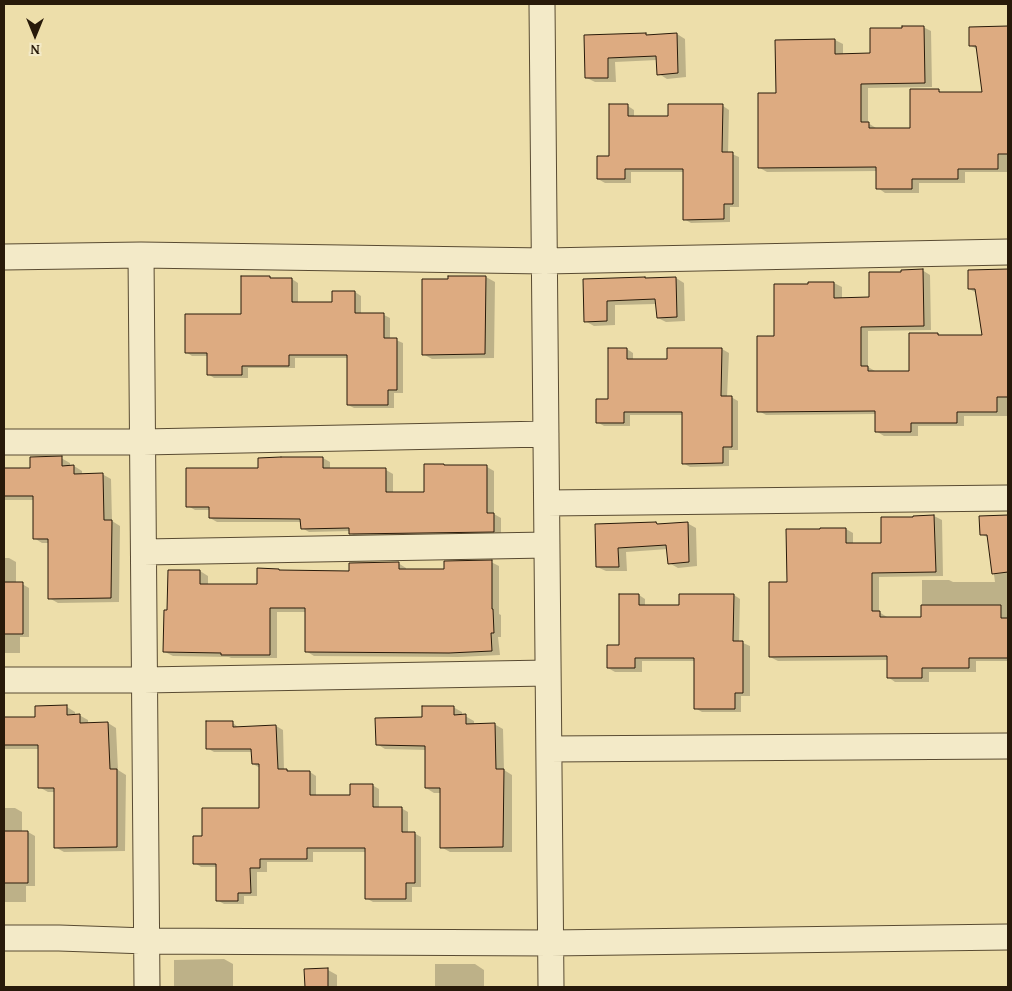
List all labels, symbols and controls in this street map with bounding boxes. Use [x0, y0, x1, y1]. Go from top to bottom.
north arrow [10, 10, 60, 60]
text: N [30, 40, 40, 60]

